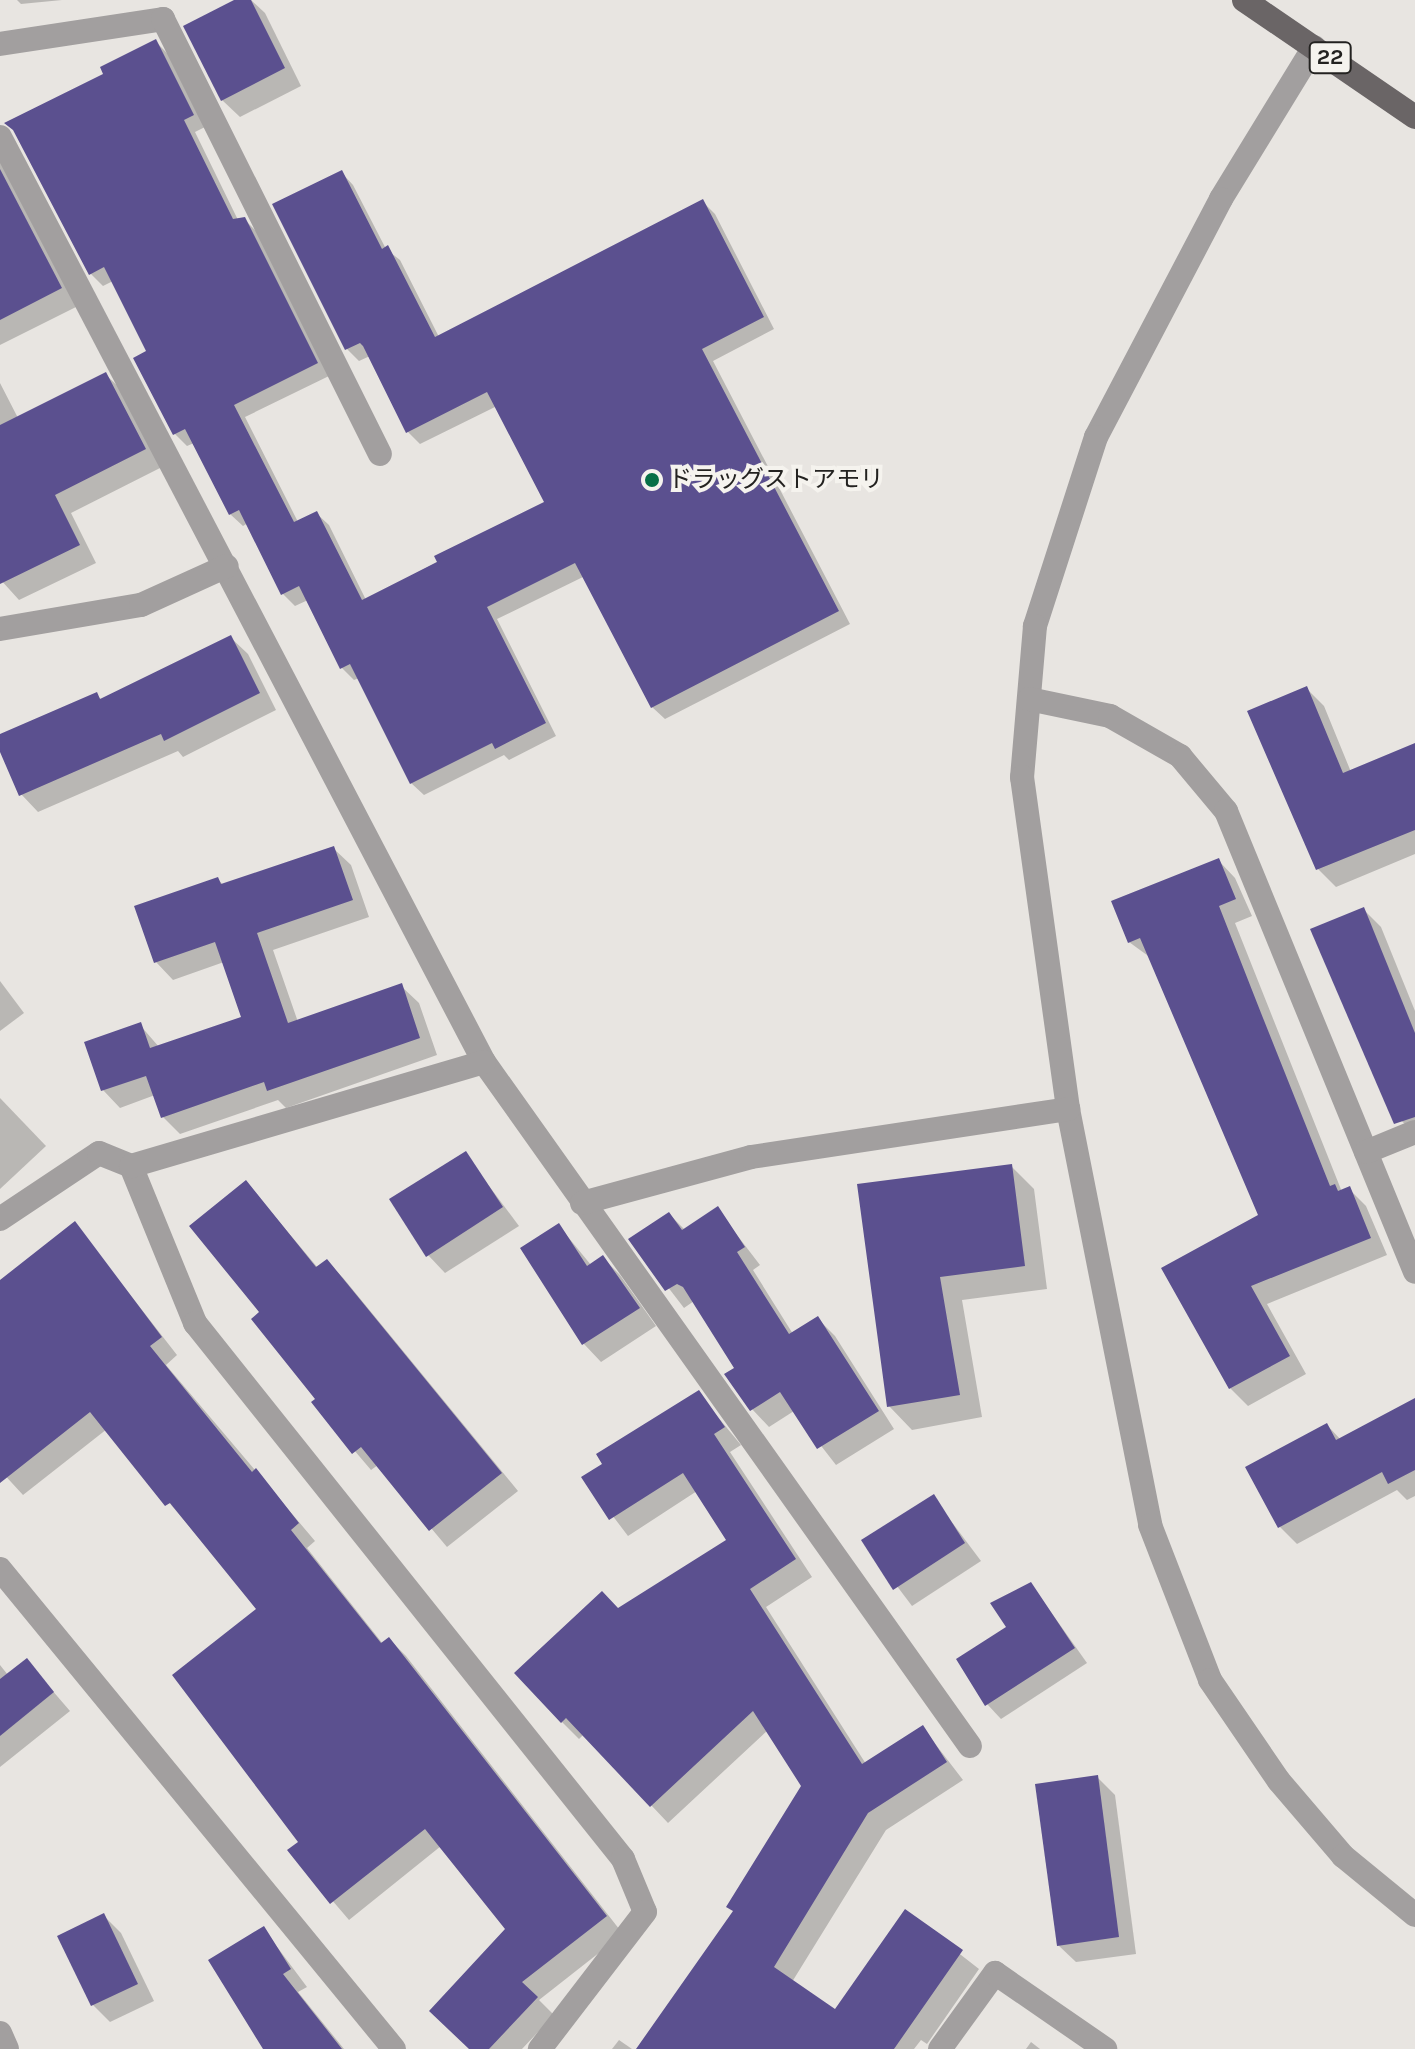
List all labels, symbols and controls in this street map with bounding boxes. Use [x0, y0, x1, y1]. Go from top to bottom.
road number: 22 [1308, 40, 1352, 76]
place label: ドラッグストアモリ [668, 466, 884, 494]
marker: ドラッグストアモリ [643, 471, 661, 489]

